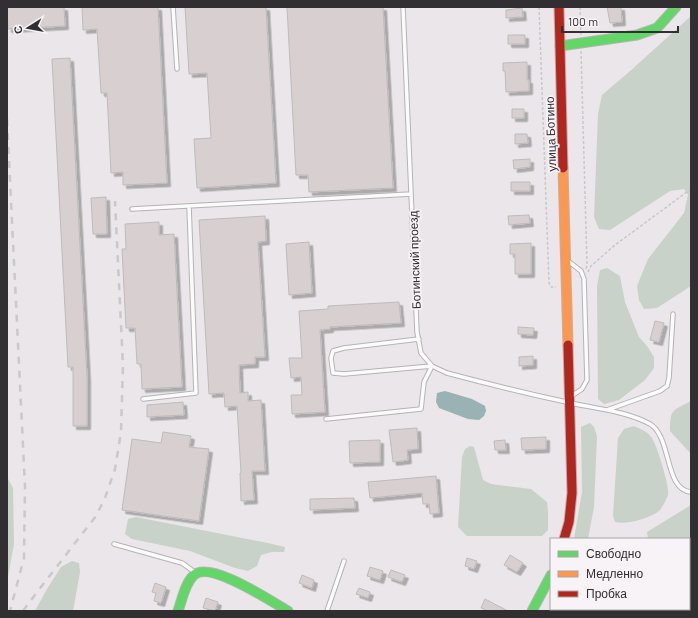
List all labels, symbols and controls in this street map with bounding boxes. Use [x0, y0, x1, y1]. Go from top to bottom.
north arrow [8, 8, 48, 48]
scale bar [562, 8, 678, 34]
text: 100 m [568, 14, 598, 28]
text: С [11, 25, 25, 35]
street label: улица Ботино [542, 96, 559, 172]
street label: Ботинский проезд [405, 210, 424, 310]
legend [550, 538, 690, 610]
text: Свободно [586, 546, 641, 561]
text: Медленно [586, 566, 643, 581]
text: Пробка [586, 586, 627, 601]

